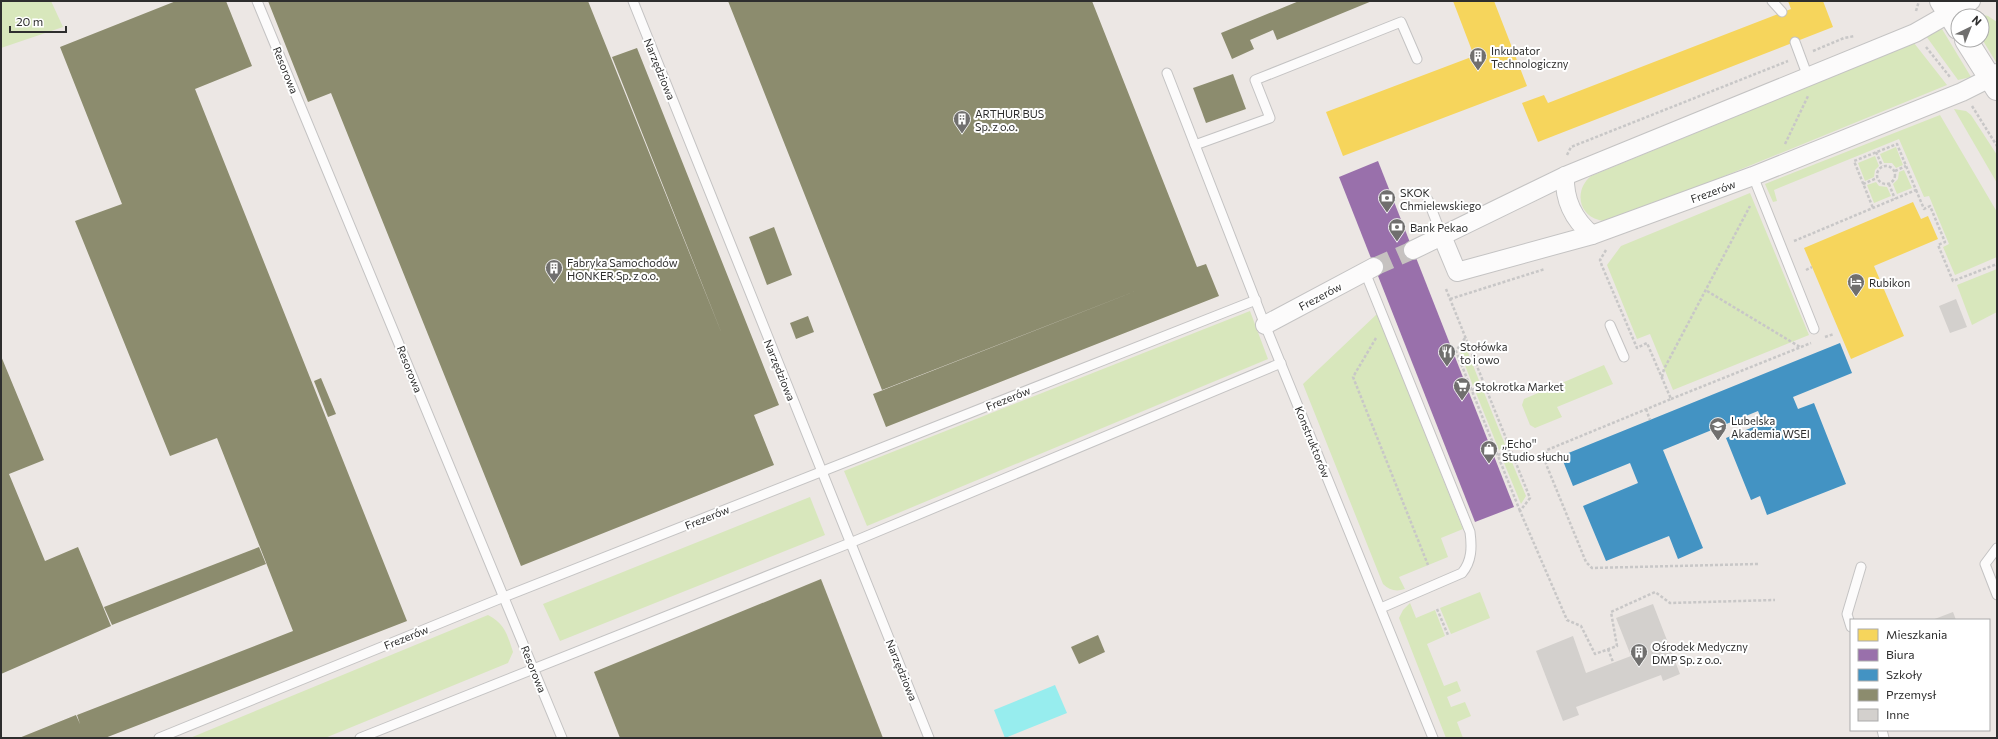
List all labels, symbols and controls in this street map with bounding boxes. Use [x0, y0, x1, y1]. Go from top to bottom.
scale bar [10, 8, 66, 34]
north arrow [1950, 8, 1990, 48]
text: N [1970, 13, 1985, 28]
text: 20 m [16, 14, 43, 28]
street label: Narzędziowa [642, 36, 678, 102]
place label: Inkubator Technologiczny [1491, 44, 1569, 70]
street label: Resorowa [271, 45, 301, 95]
building icon: Inkubator Technologiczny [1468, 46, 1488, 71]
place label: ARTHUR BUS Sp. z o.o. [975, 107, 1044, 133]
building icon: ARTHUR BUS Sp. z o.o. [952, 109, 972, 134]
street label: Frezerów [1689, 177, 1737, 205]
place label: SKOK Chmielewskiego [1400, 186, 1482, 212]
bank icon: SKOK Chmielewskiego [1377, 188, 1397, 213]
bank icon: Bank Pekao [1387, 217, 1407, 242]
place label: Bank Pekao [1410, 221, 1468, 234]
place label: Fabryka Samochodów HONKER Sp. z o.o. [567, 256, 678, 282]
building icon: Fabryka Samochodów HONKER Sp. z o.o. [544, 258, 564, 283]
hotel icon: Rubikon [1846, 272, 1866, 297]
place label: Rubikon [1869, 276, 1910, 289]
street label: Frezerów [1296, 279, 1344, 313]
street label: Narzędziowa [762, 337, 798, 403]
place label: Stołówka to i owo [1460, 340, 1508, 366]
restaurant icon: Stołówka to i owo [1437, 342, 1457, 367]
street label: Resorowa [395, 344, 425, 394]
supermarket icon: Stokrotka Market [1452, 376, 1472, 401]
place label: Stokrotka Market [1475, 380, 1564, 393]
street label: Frezerów [984, 383, 1032, 413]
street label: Konstruktorów [1293, 404, 1333, 480]
place label: Lubelska Akademia WSEI [1731, 414, 1810, 440]
school or university icon: Lubelska Akademia WSEI [1708, 416, 1728, 441]
place label: ,,Echo'' Studio słuchu [1502, 437, 1569, 463]
shop icon: ,,Echo'' Studio słuchu [1479, 439, 1499, 464]
street label: Frezerów [683, 502, 731, 532]
legend [1850, 619, 1990, 731]
street label: Frezerów [382, 622, 430, 652]
text: Mieszkania [1886, 627, 1947, 641]
street label: Narzędziowa [884, 637, 920, 703]
place label: Ośrodek Medyczny DMP Sp. z o.o. [1652, 640, 1748, 666]
building icon: Ośrodek Medyczny DMP Sp. z o.o. [1629, 642, 1649, 667]
street label: Resorowa [519, 644, 549, 694]
text: Biura [1886, 647, 1914, 661]
text: Szkoły [1886, 667, 1922, 681]
text: Przemysł [1886, 687, 1937, 701]
text: Inne [1886, 707, 1909, 721]

